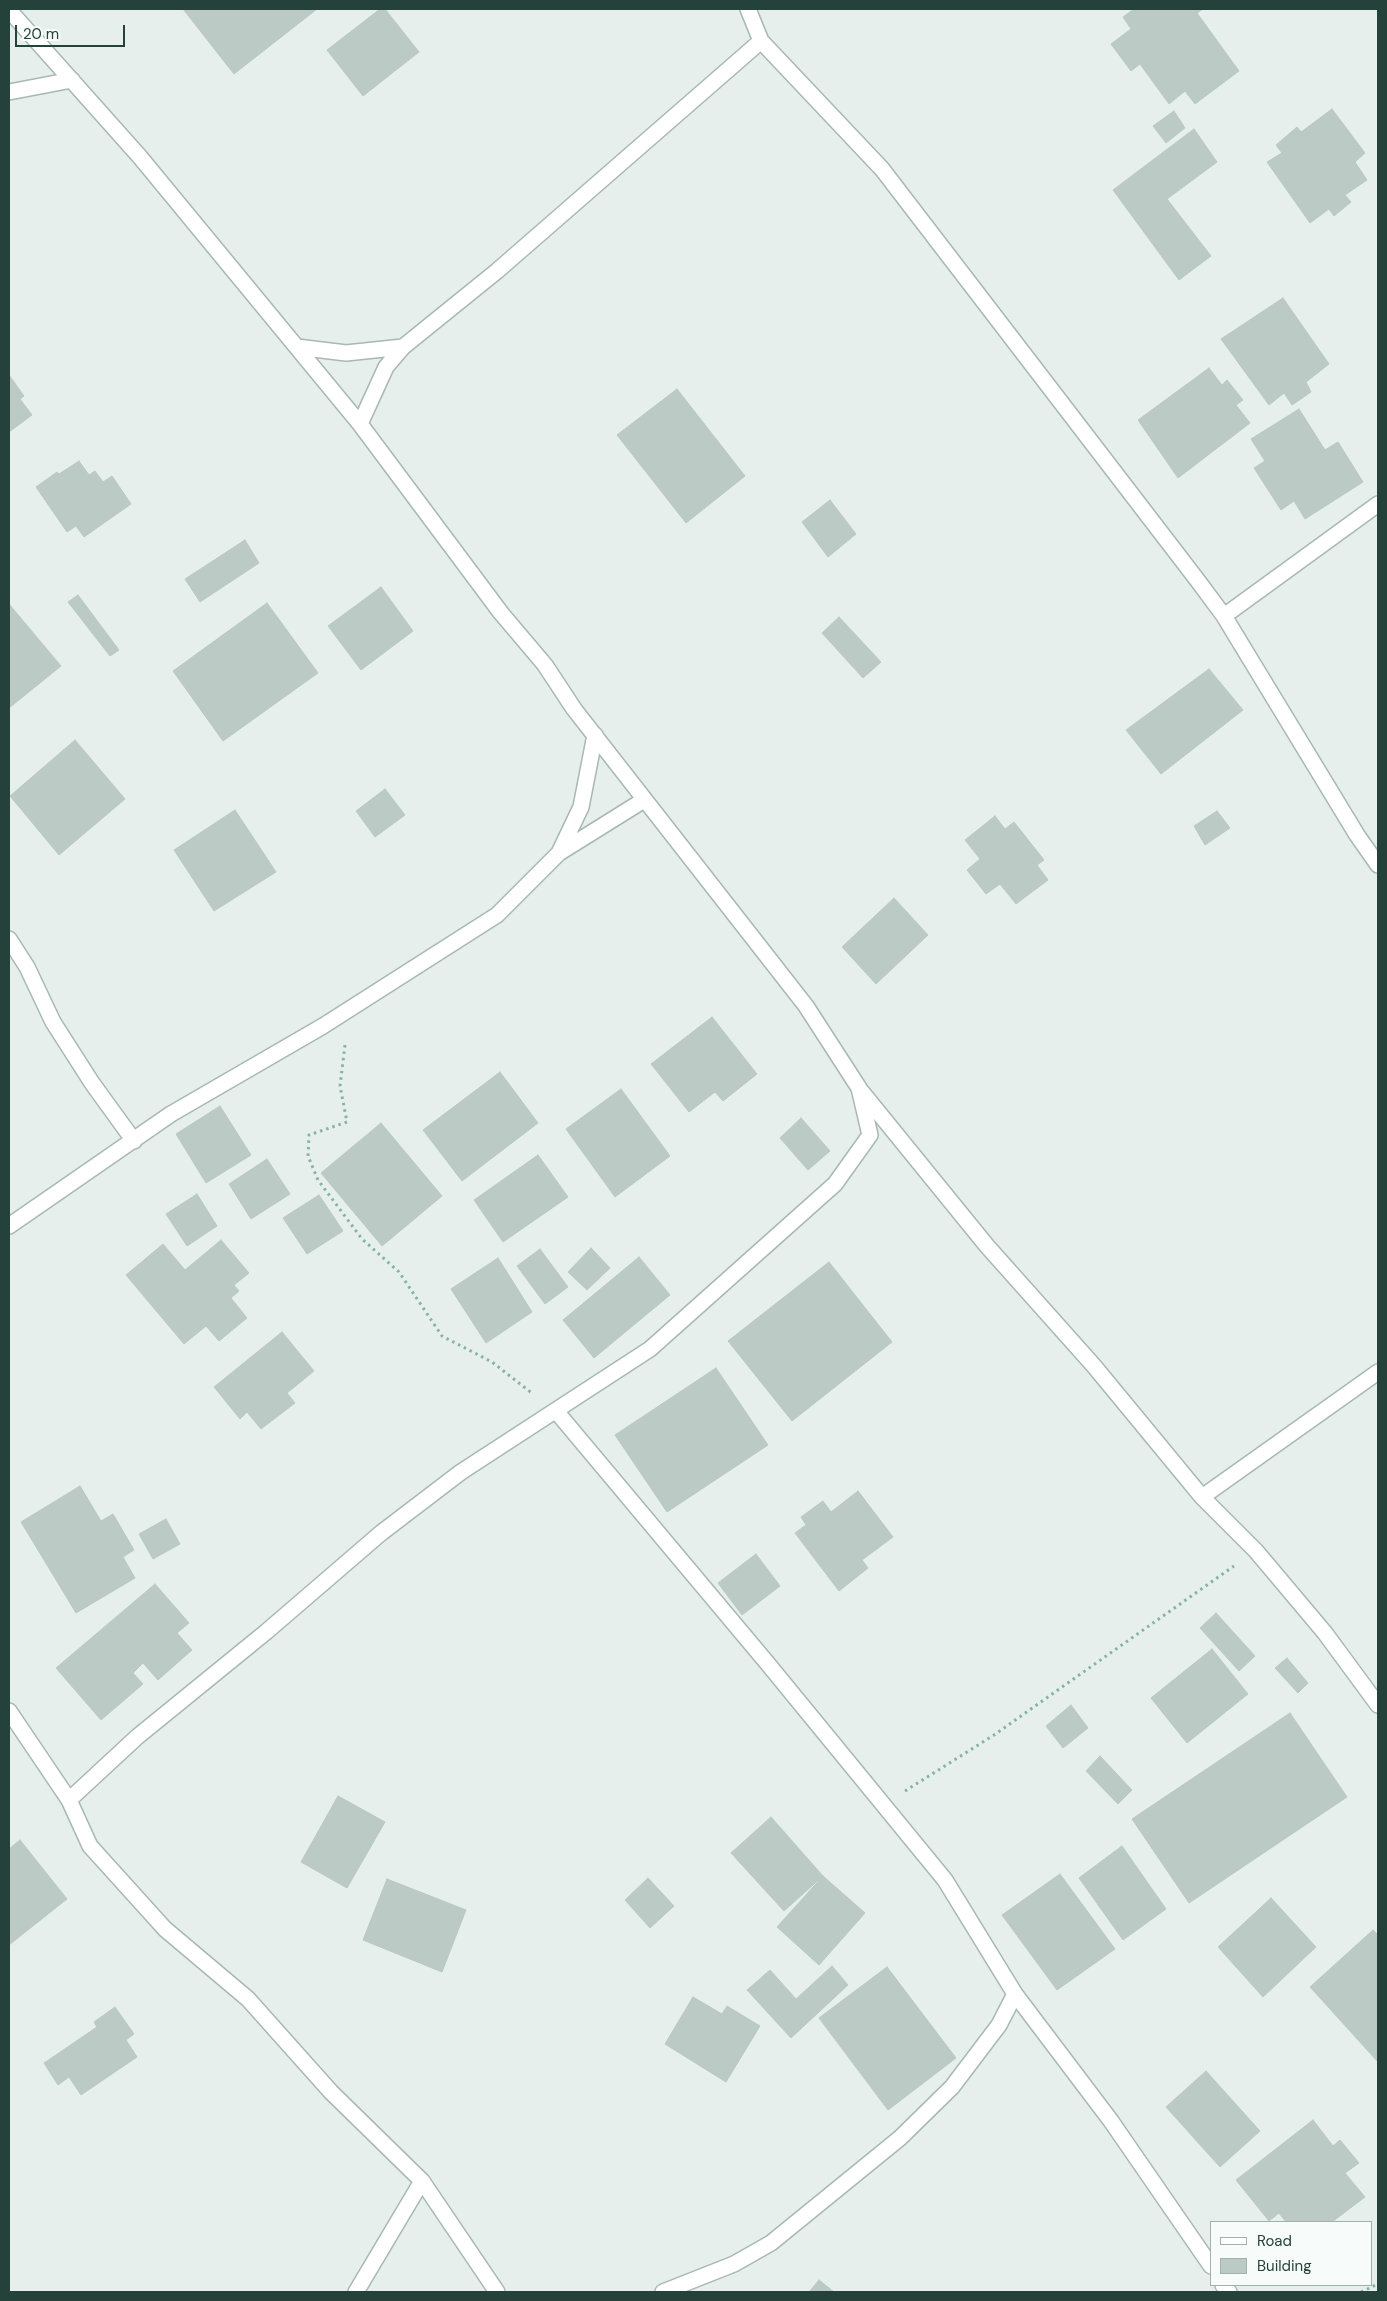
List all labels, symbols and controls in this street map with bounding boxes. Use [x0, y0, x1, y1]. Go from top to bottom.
scale bar [18, 15, 128, 47]
text: 20 m [23, 24, 59, 44]
legend [1210, 2221, 1372, 2286]
text: Road [1257, 2231, 1292, 2251]
text: Building [1257, 2256, 1312, 2276]

